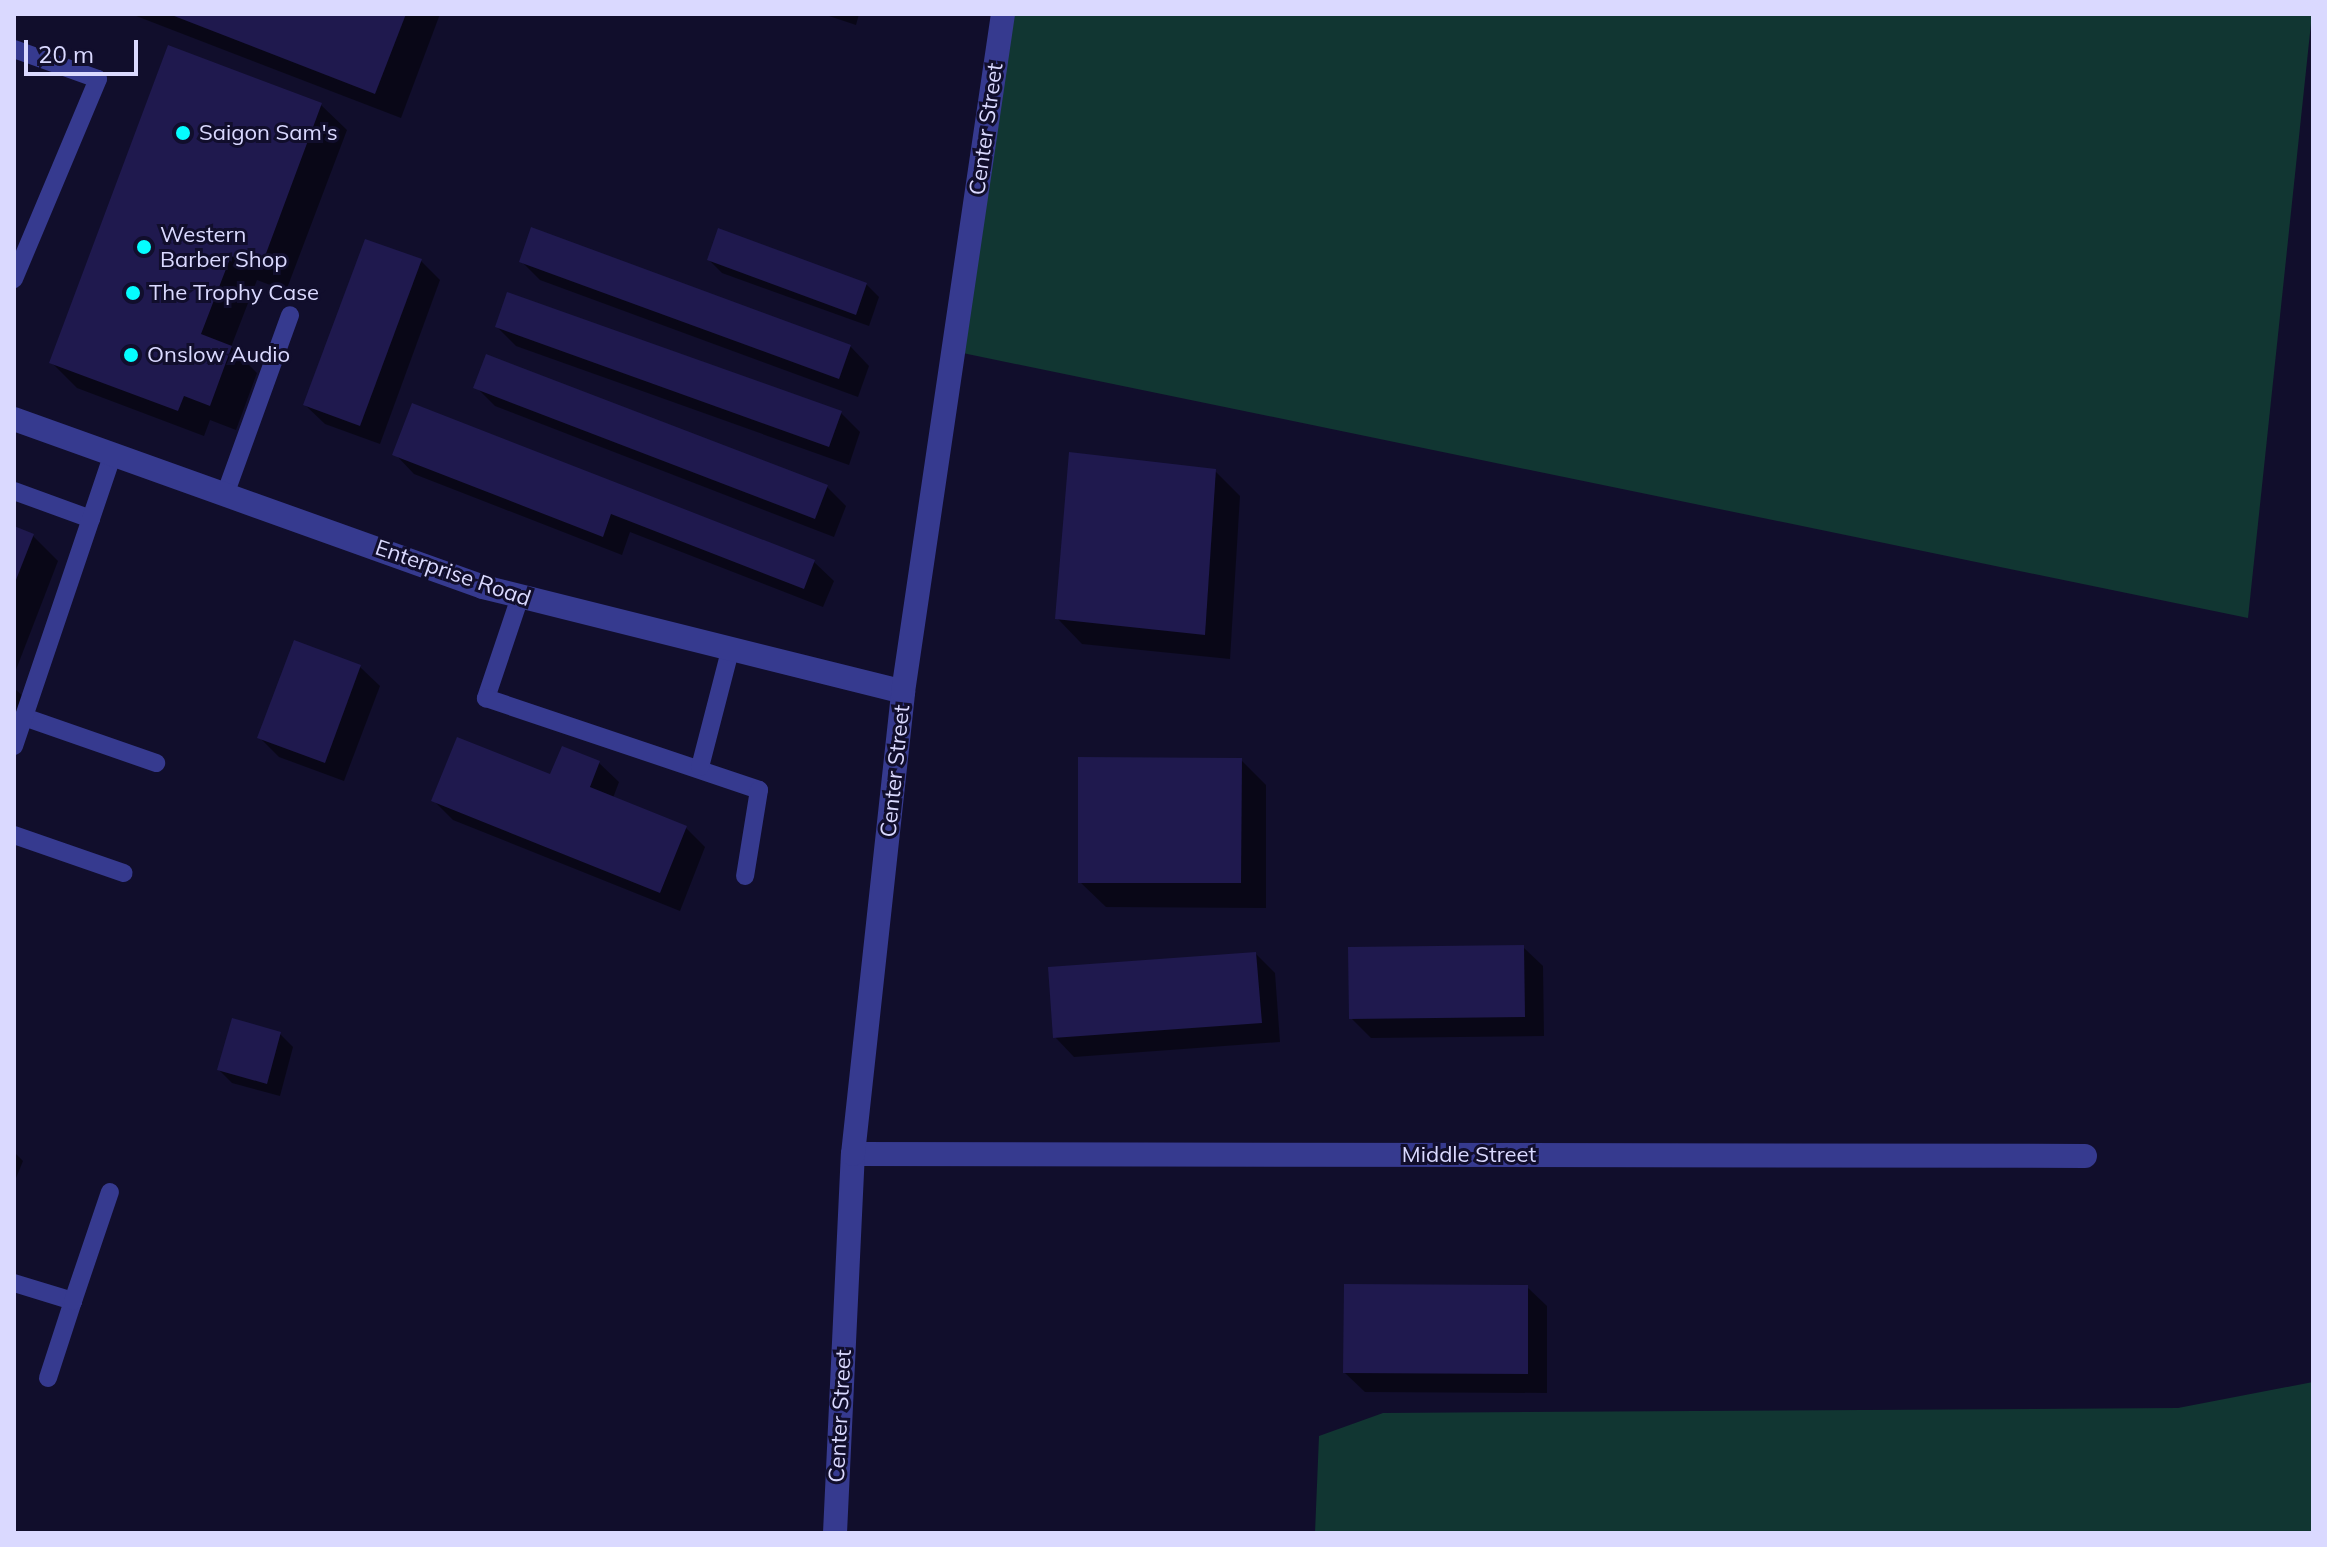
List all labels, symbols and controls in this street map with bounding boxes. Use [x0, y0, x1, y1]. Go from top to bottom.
scale bar [28, 24, 142, 74]
text: 20 m [38, 39, 94, 69]
street label: Center Street [964, 61, 1008, 197]
place label: Saigon Sam's [199, 120, 338, 146]
marker: Saigon Sam's [174, 124, 192, 142]
place label: Western Barber Shop [160, 221, 287, 272]
marker: Western Barber Shop [135, 238, 153, 256]
place label: The Trophy Case [149, 280, 319, 306]
marker: The Trophy Case [124, 284, 142, 302]
place label: Onslow Audio [147, 342, 290, 368]
marker: Onslow Audio [122, 346, 140, 364]
street label: Enterprise Road [372, 534, 534, 612]
street label: Center Street [875, 703, 915, 839]
street label: Middle Street [1402, 1142, 1536, 1168]
street label: Center Street [823, 1349, 857, 1483]

